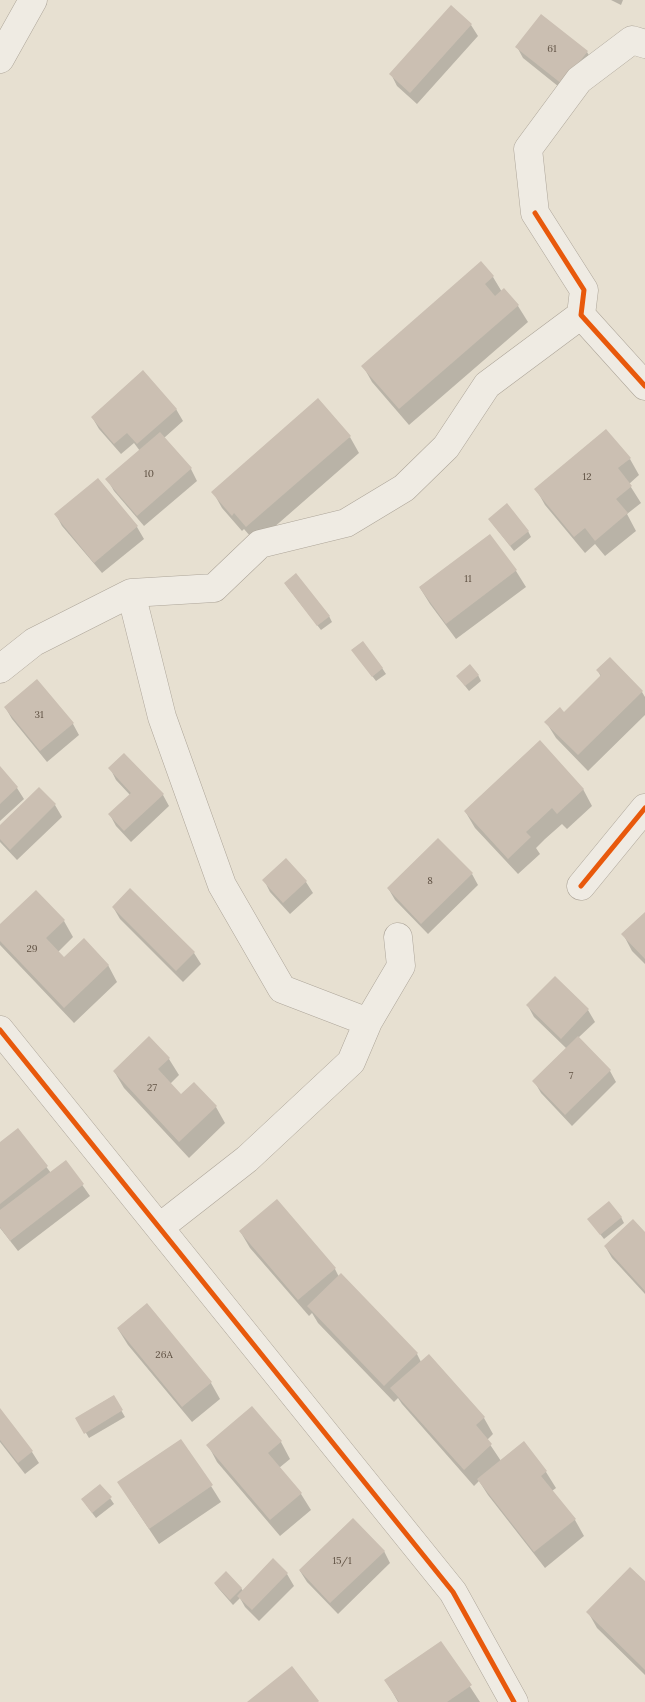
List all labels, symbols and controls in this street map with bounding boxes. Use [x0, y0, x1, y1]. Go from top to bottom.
house number: 61 [547, 43, 557, 55]
house number: 10 [144, 468, 154, 480]
house number: 12 [582, 471, 592, 483]
house number: 11 [464, 573, 472, 585]
house number: 31 [34, 709, 44, 721]
house number: 8 [427, 875, 433, 887]
house number: 29 [26, 943, 38, 955]
house number: 7 [569, 1070, 573, 1082]
house number: 27 [147, 1082, 157, 1094]
house number: 26А [155, 1349, 173, 1361]
house number: 15/1 [332, 1555, 352, 1567]

